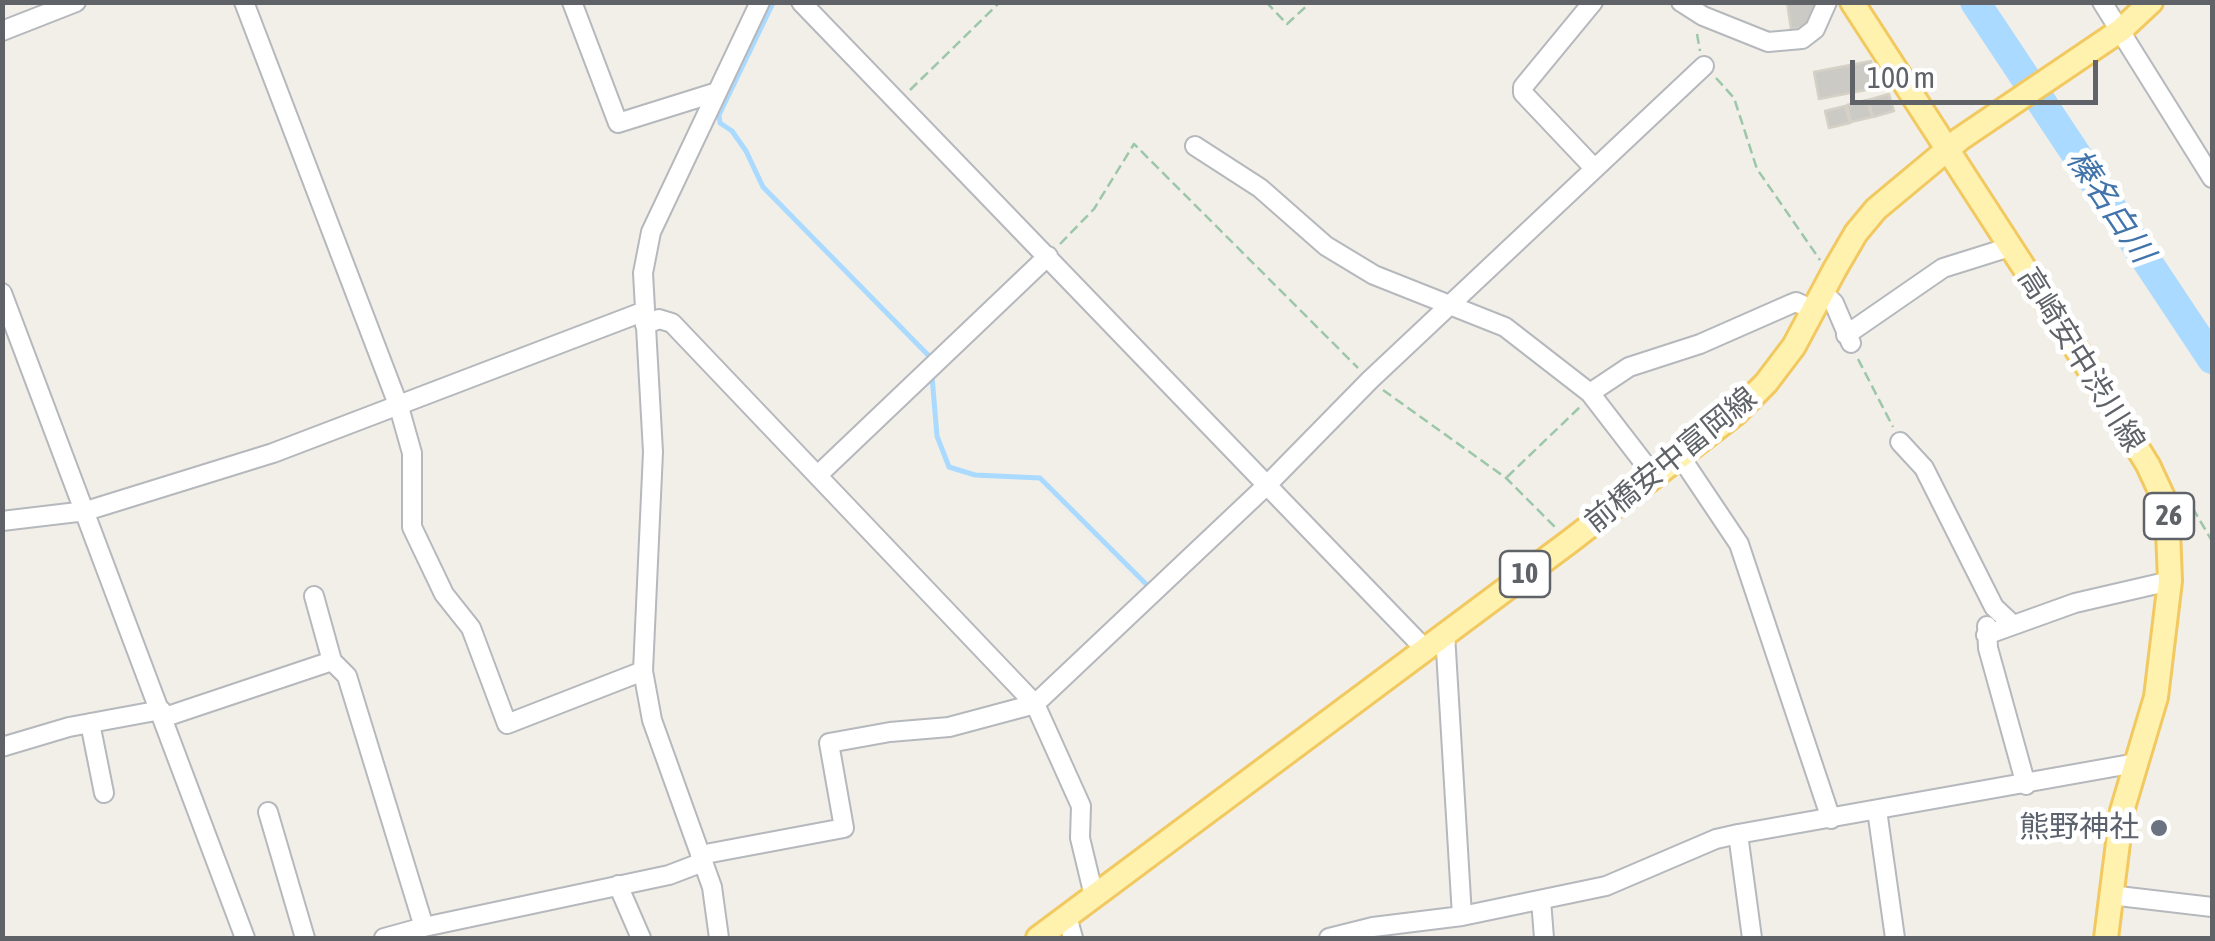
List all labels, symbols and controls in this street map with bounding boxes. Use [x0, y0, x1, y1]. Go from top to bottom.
scale bar [1855, 40, 2102, 102]
text: 100 m [1867, 60, 1935, 94]
water label: 榛名白川 [2058, 142, 2162, 270]
street label: 高崎安中渋川線 [2010, 261, 2152, 459]
street label: 前橋安中富岡線 [1578, 380, 1764, 540]
road number: 26 [2144, 493, 2194, 539]
road number: 10 [1500, 551, 1550, 597]
place label: 熊野神社 [2019, 810, 2139, 846]
marker: 熊野神社 [2148, 817, 2170, 839]

